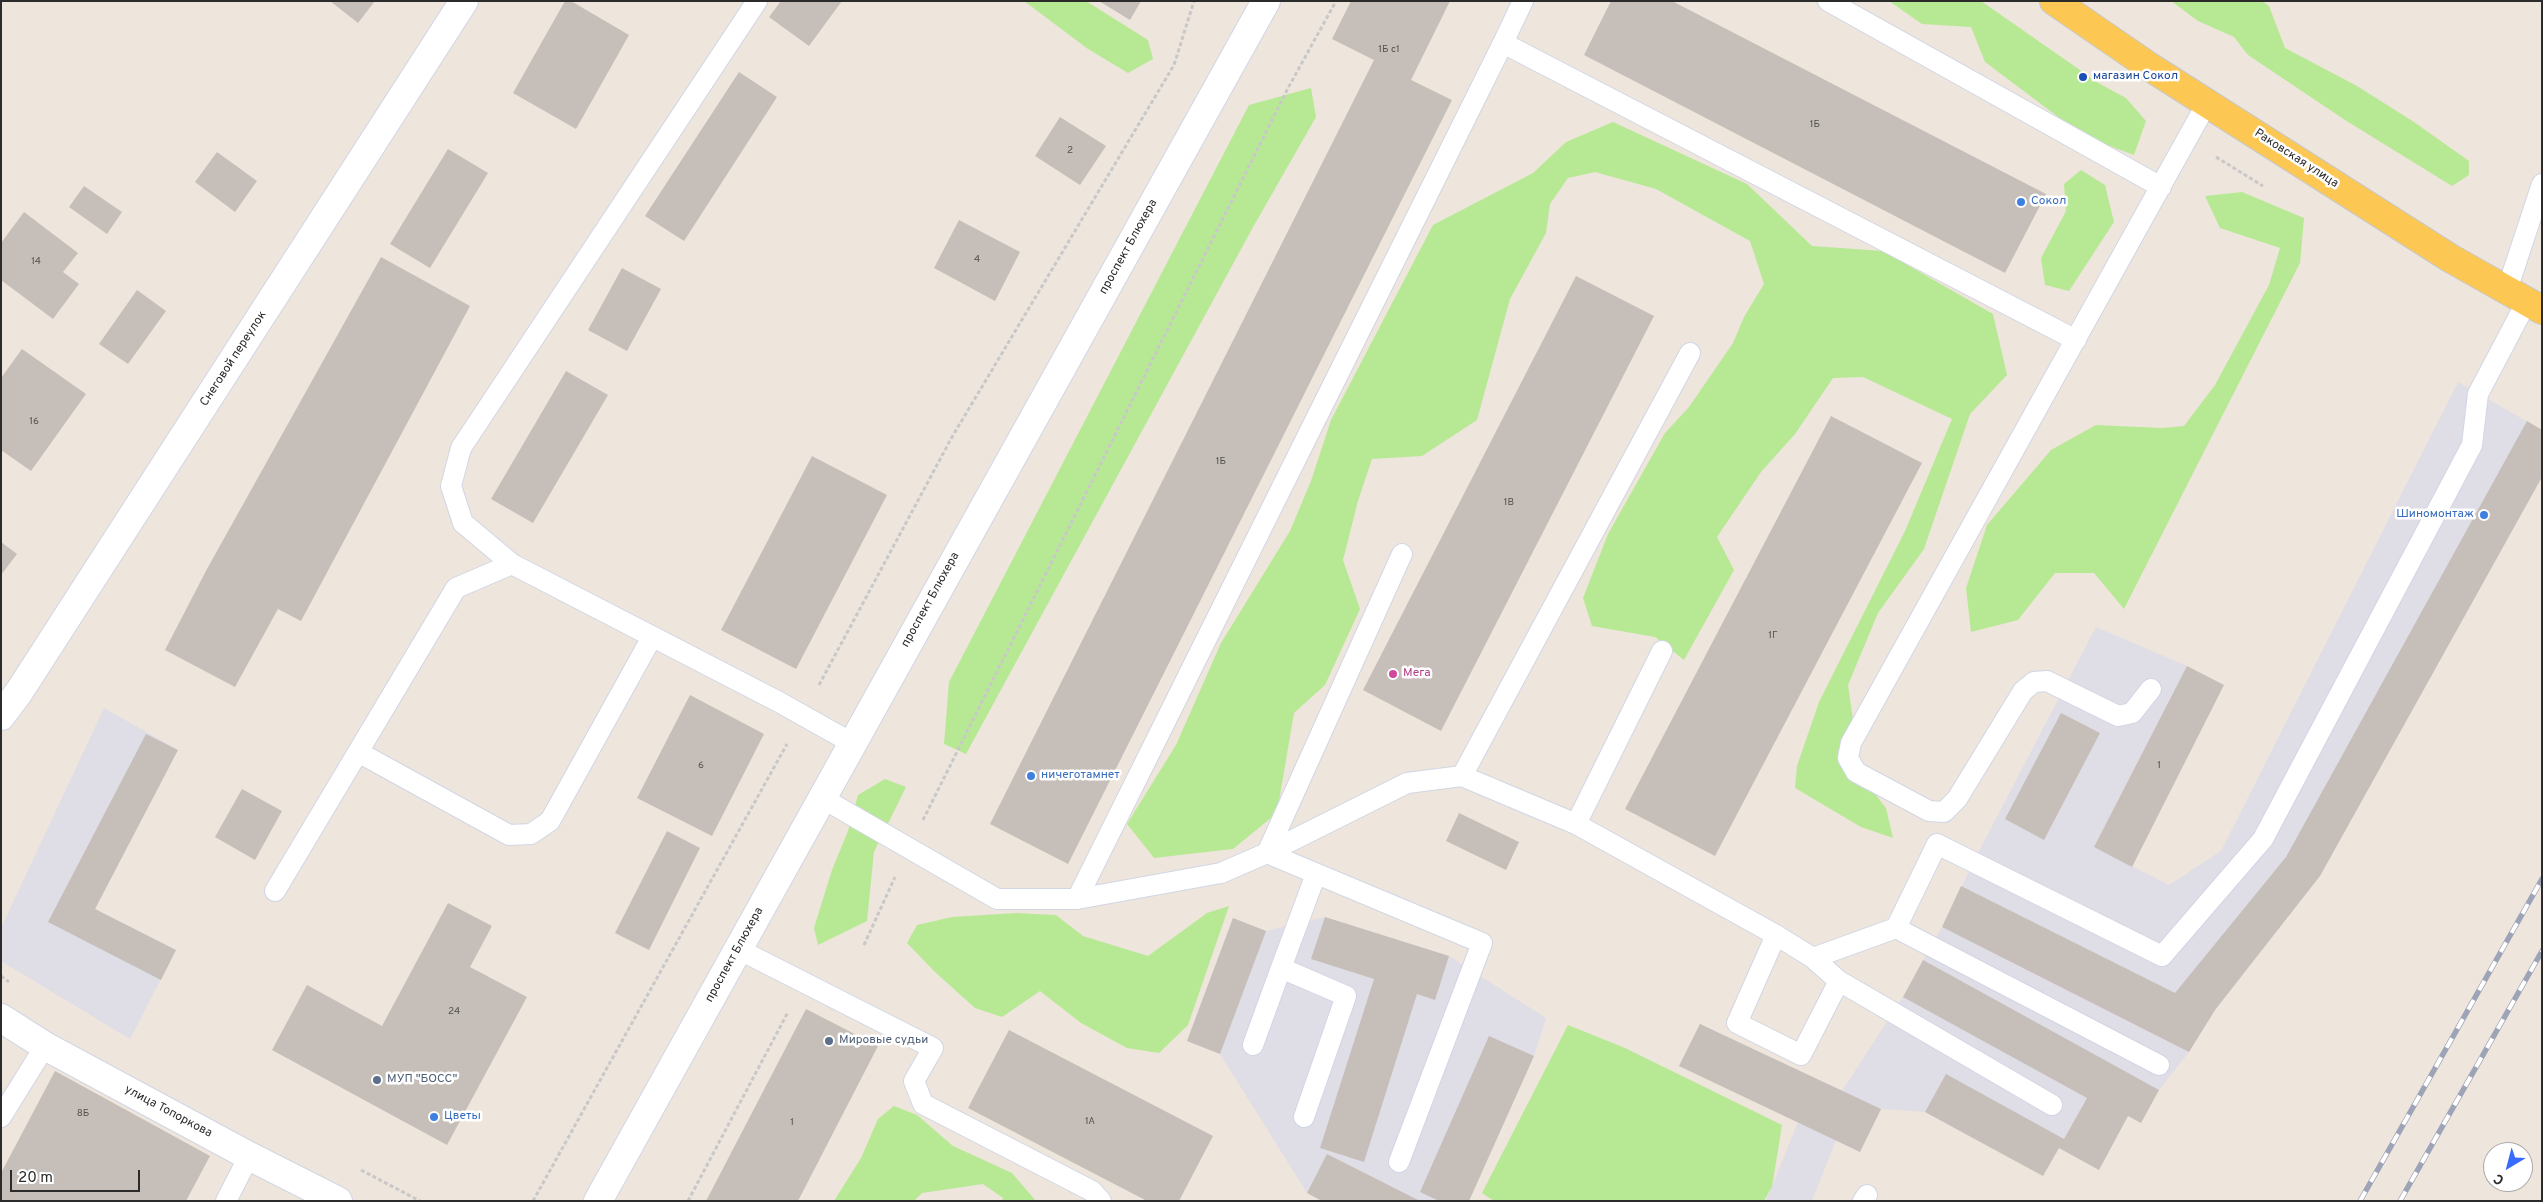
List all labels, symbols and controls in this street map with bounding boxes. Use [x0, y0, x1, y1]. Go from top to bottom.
house number: 1Б с1 [1378, 44, 1400, 56]
place label: магазин Сокол [2093, 70, 2178, 84]
marker: магазин Сокол [2077, 71, 2089, 83]
house number: 1Б [1810, 119, 1820, 131]
street label: Раковская улица [2251, 126, 2341, 192]
house number: 2 [1067, 145, 1073, 157]
place label: Сокол [2031, 195, 2066, 209]
marker: Сокол [2015, 196, 2027, 208]
street label: проспект Блюхера [1097, 197, 1161, 297]
house number: 4 [974, 254, 980, 266]
house number: 14 [31, 256, 41, 268]
street label: Снеговой переулок [198, 309, 270, 409]
house number: 16 [29, 416, 39, 428]
house number: 1Б [1216, 456, 1226, 468]
house number: 1В [1504, 497, 1514, 509]
place label: Шиномонтаж [2396, 508, 2474, 522]
marker: Шиномонтаж [2478, 509, 2490, 521]
street label: проспект Блюхера [899, 550, 963, 650]
house number: 1Г [1768, 630, 1778, 642]
place label: Мега [1403, 667, 1431, 681]
marker: Мега [1387, 668, 1399, 680]
house number: 6 [698, 760, 704, 772]
house number: 1 [2157, 760, 2161, 772]
place label: ничеготамнет [1041, 769, 1120, 783]
marker: ничеготамнет [1025, 770, 1037, 782]
street label: проспект Блюхера [703, 905, 767, 1005]
house number: 24 [448, 1006, 460, 1018]
place label: Мировые судьи [839, 1034, 928, 1048]
marker: Мировые судьи [823, 1035, 835, 1047]
place label: МУП "БОСС" [387, 1073, 457, 1087]
marker: МУП "БОСС" [371, 1074, 383, 1086]
street label: улица Топоркова [122, 1083, 214, 1141]
house number: 8Б [77, 1108, 89, 1120]
place label: Цветы [444, 1110, 481, 1124]
marker: Цветы [428, 1111, 440, 1123]
house number: 1А [1085, 1116, 1095, 1128]
house number: 1 [790, 1117, 794, 1129]
north arrow [2483, 1142, 2533, 1192]
scale bar [12, 1160, 142, 1192]
text: 20 m [18, 1169, 53, 1188]
text: С [2491, 1169, 2508, 1188]

